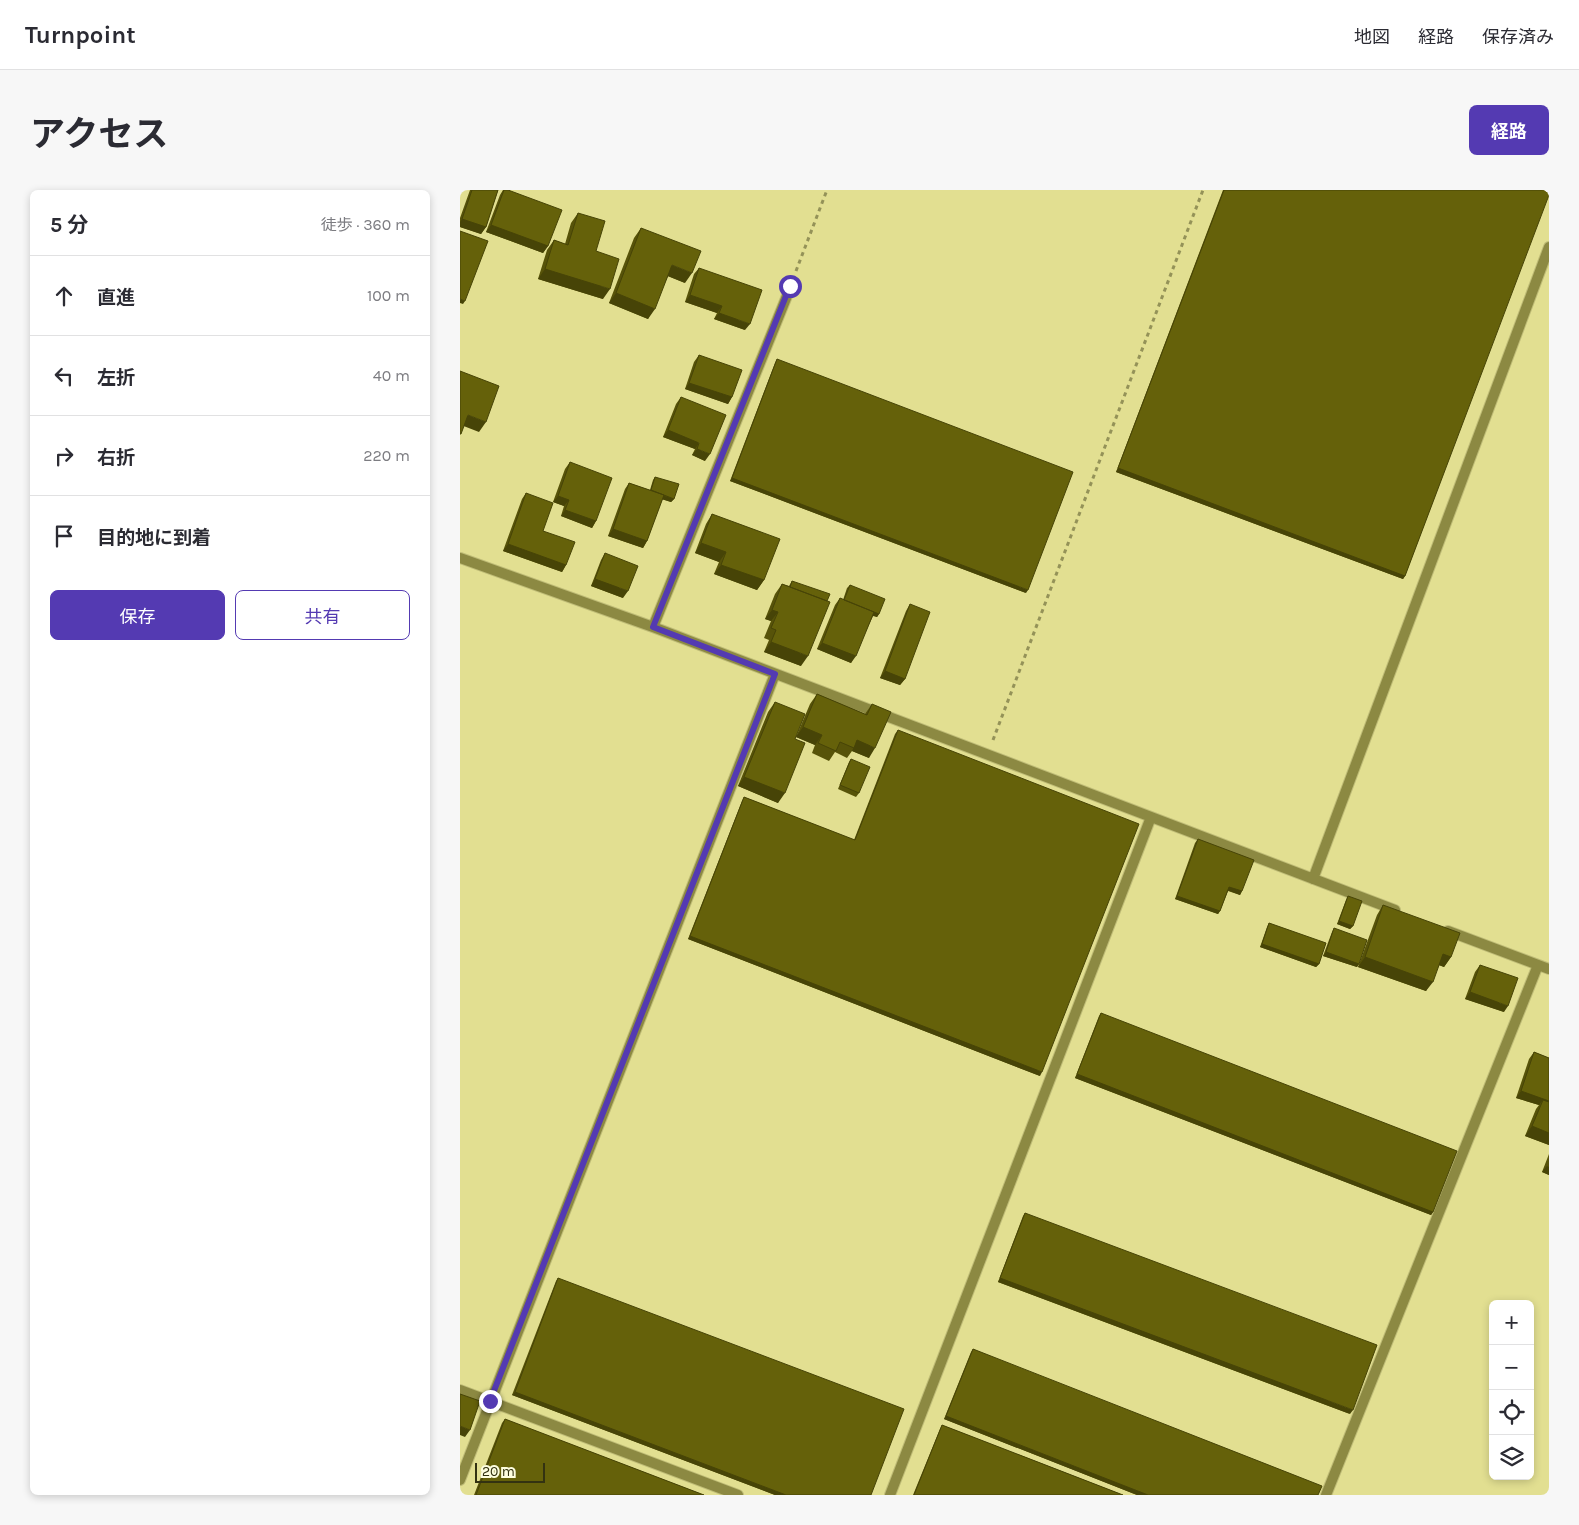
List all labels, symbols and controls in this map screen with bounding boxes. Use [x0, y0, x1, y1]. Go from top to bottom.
text: Turnpoint [25, 21, 136, 49]
text: 地図 [1354, 26, 1390, 48]
text: 経路 [1418, 26, 1454, 48]
text: 保存済み [1482, 26, 1554, 48]
button: 経路 [1469, 105, 1549, 155]
text: アクセス [30, 114, 168, 155]
text: 5 分 [50, 213, 89, 237]
text: 徒歩 · 360 m [321, 215, 410, 234]
route start [779, 275, 802, 298]
icon: ahead [50, 282, 78, 310]
text: 100 m [367, 286, 410, 305]
text: 直進 [97, 287, 135, 309]
icon: left [50, 362, 78, 390]
text: 40 m [373, 366, 410, 385]
text: 左折 [97, 367, 135, 389]
icon: right [50, 442, 78, 470]
text: 220 m [363, 446, 410, 465]
text: 右折 [97, 447, 135, 469]
icon: arrive [50, 522, 78, 550]
text: 目的地に到着 [97, 527, 211, 549]
button: 保存 [50, 590, 225, 640]
button: 共有 [235, 590, 410, 640]
map controls [1489, 1300, 1534, 1480]
button: + [1489, 1300, 1534, 1345]
button: − [1489, 1345, 1534, 1390]
route end [479, 1390, 502, 1413]
button: locate [1489, 1390, 1534, 1435]
button: layers [1489, 1435, 1534, 1480]
scale bar [475, 1460, 545, 1483]
text: 20 m [482, 1463, 515, 1480]

